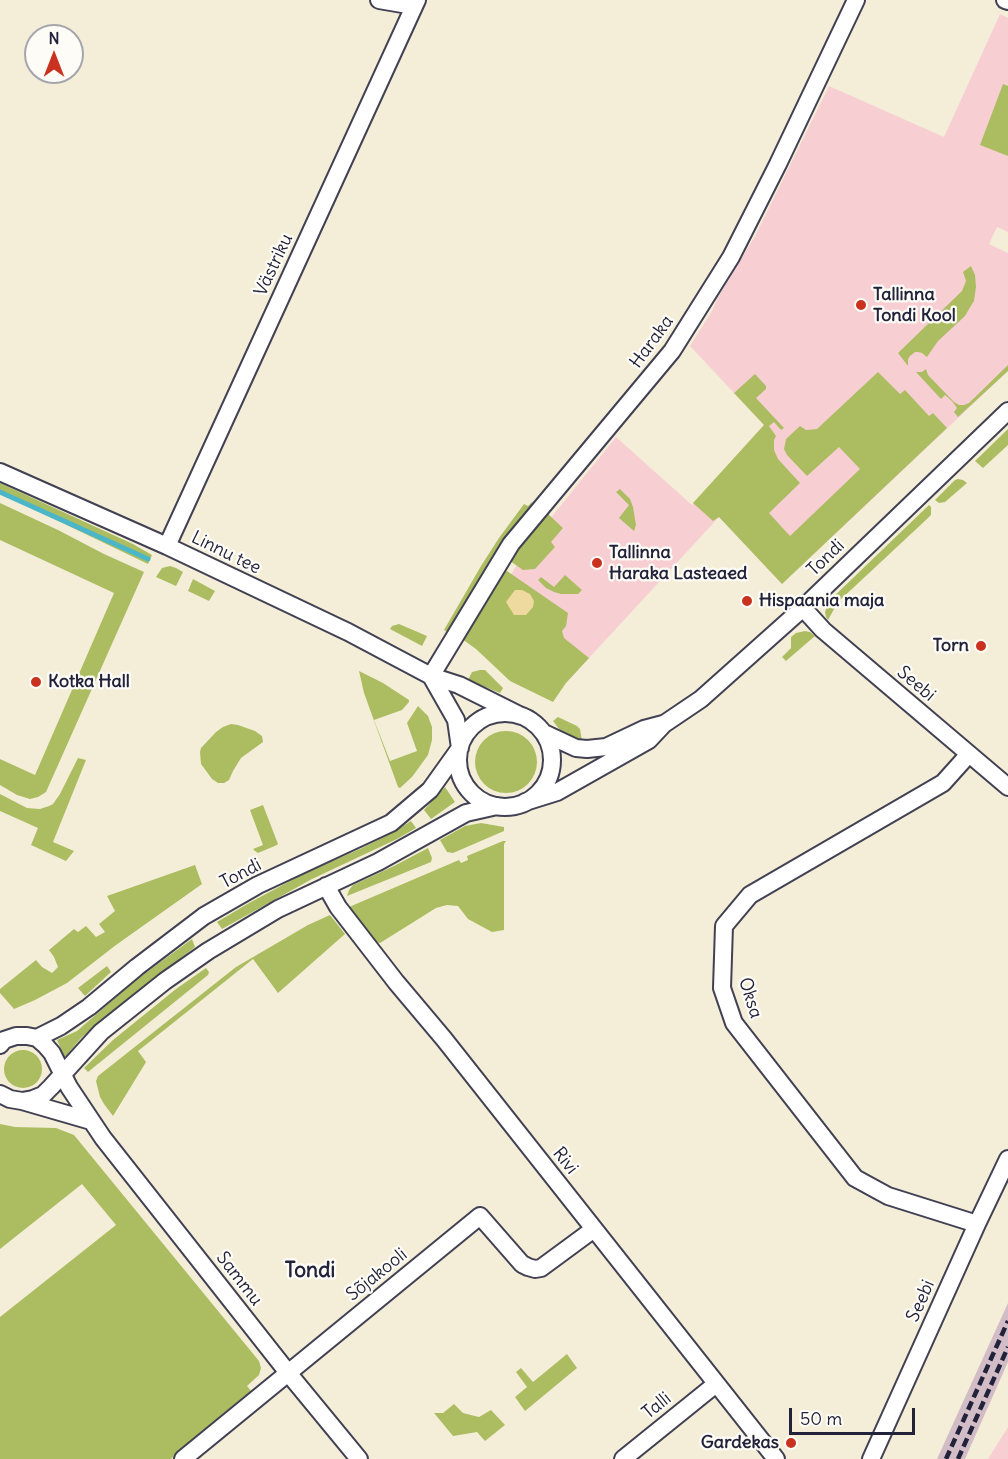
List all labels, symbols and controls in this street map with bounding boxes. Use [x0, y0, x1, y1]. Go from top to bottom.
north arrow [24, 24, 84, 84]
text: N [48, 28, 60, 48]
street label: Västriku [250, 230, 298, 300]
place label: Tallinna Tondi Kool [873, 284, 956, 326]
marker: Tallinna Tondi Kool [854, 298, 868, 312]
street label: Haraka [626, 311, 678, 373]
street label: Linnu tee [188, 527, 264, 579]
street label: Tondi [803, 535, 849, 581]
place label: Tallinna Haraka Lasteaed [609, 542, 747, 584]
marker: Tallinna Haraka Lasteaed [590, 556, 604, 570]
place label: Hispaania maja [759, 590, 884, 612]
marker: Hispaania maja [740, 594, 754, 608]
place label: Torn [933, 635, 969, 657]
marker: Torn [974, 639, 988, 653]
street label: Seebi [892, 662, 940, 706]
place label: Kotka Hall [48, 671, 130, 693]
marker: Kotka Hall [29, 675, 43, 689]
street label: Tondi [217, 854, 265, 894]
street label: Oksa [733, 975, 767, 1021]
street label: Rivi [548, 1143, 582, 1179]
street label: Sõjakooli [342, 1244, 412, 1306]
street label: Sammu [211, 1248, 267, 1310]
district label: Tondi [285, 1258, 335, 1284]
street label: Seebi [902, 1277, 940, 1325]
street label: Talli [638, 1388, 676, 1424]
scale bar [792, 1396, 918, 1434]
text: 50 m [800, 1407, 842, 1430]
place label: Gardekas [701, 1432, 779, 1454]
marker: Gardekas [784, 1436, 798, 1450]

